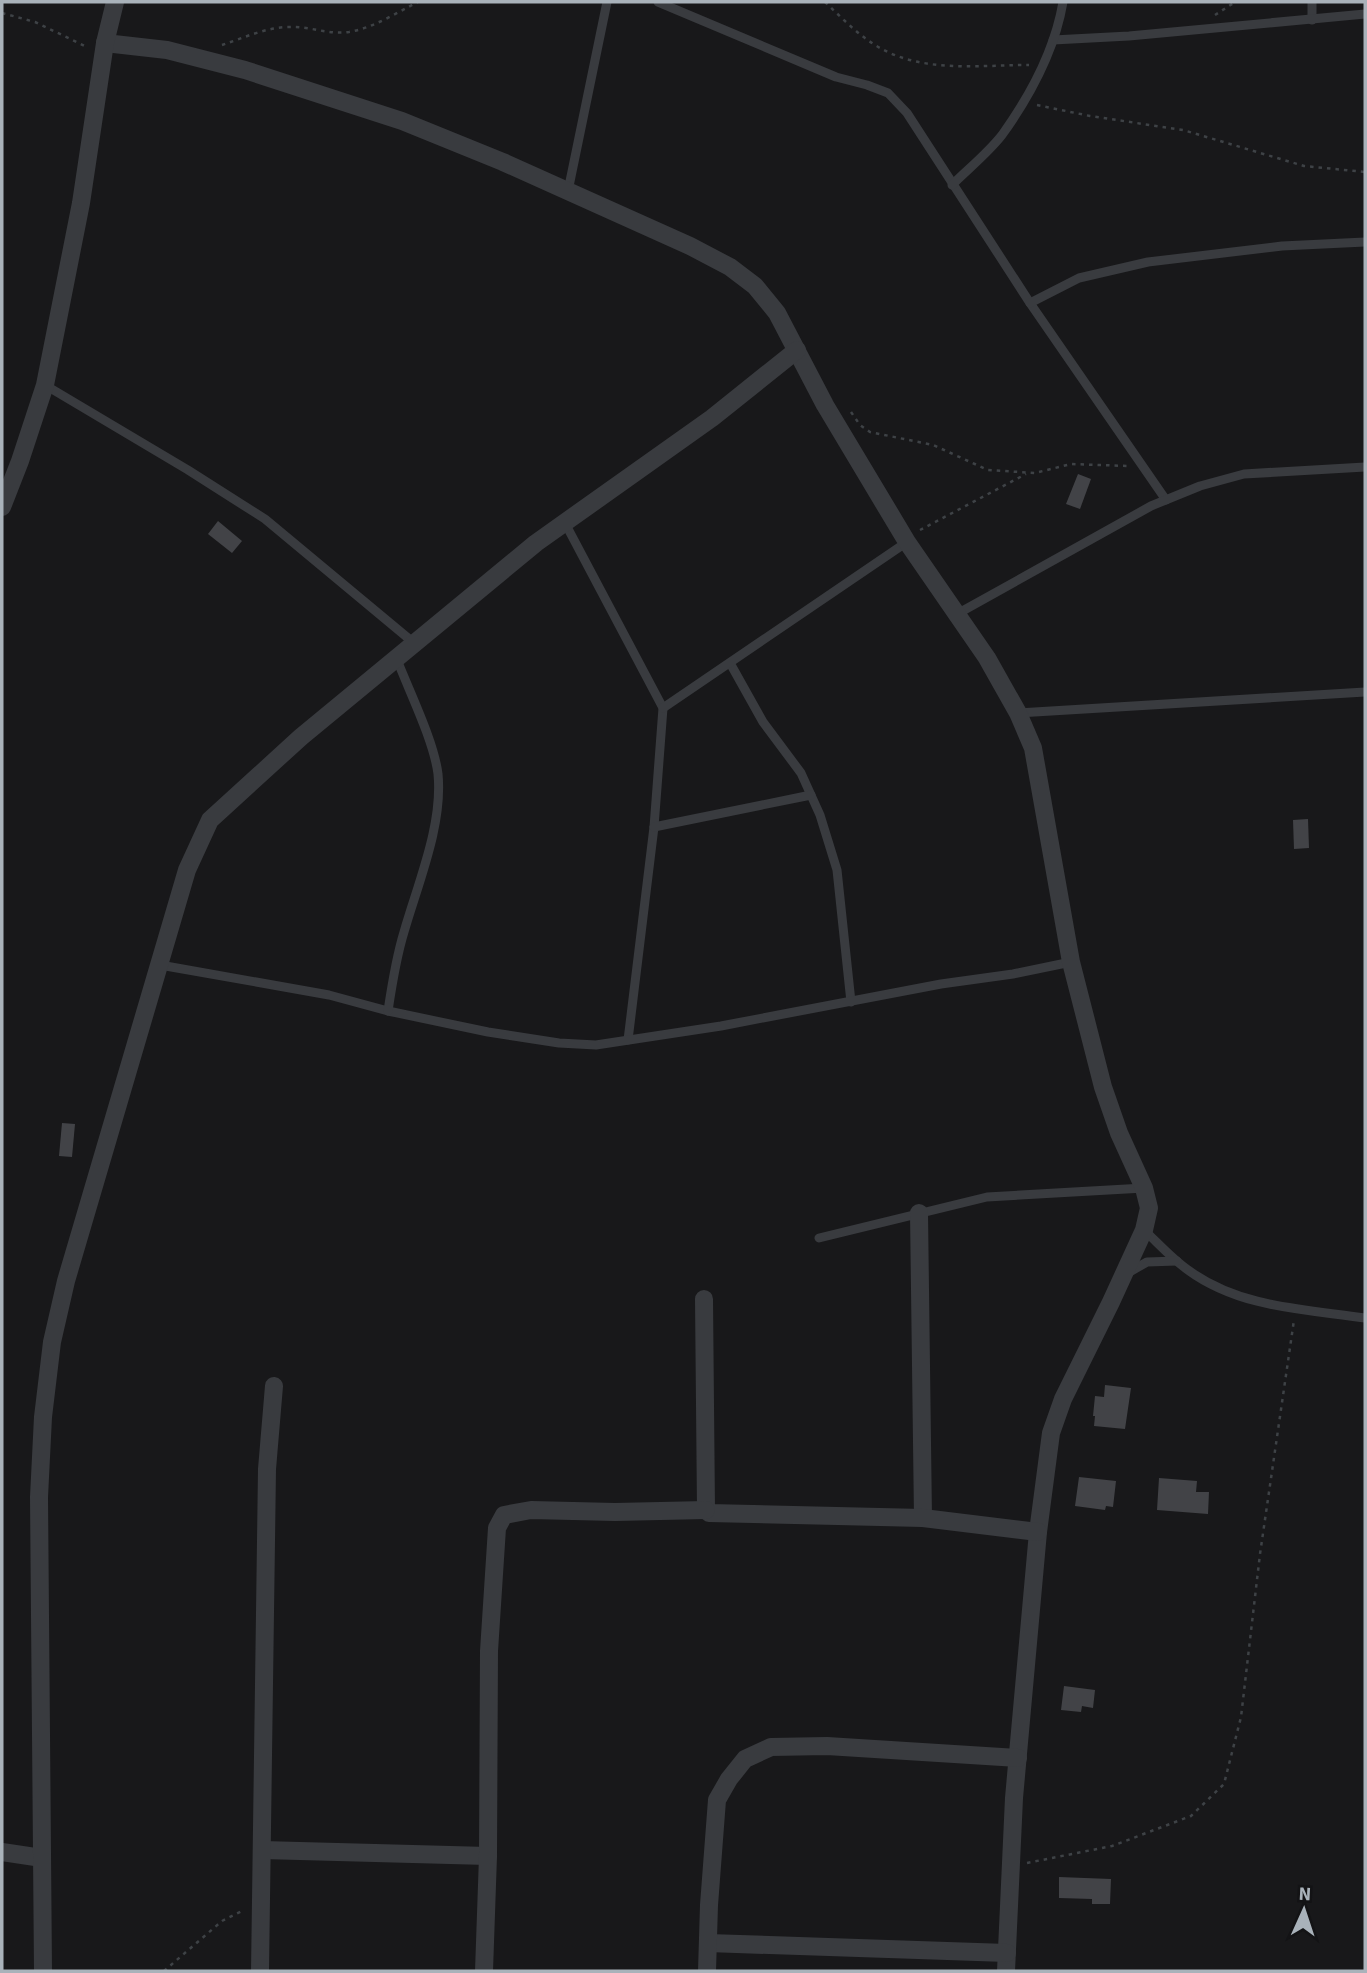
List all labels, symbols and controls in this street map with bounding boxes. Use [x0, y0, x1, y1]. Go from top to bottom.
north arrow [1269, 1875, 1339, 1945]
text: N [1298, 1881, 1312, 1908]

